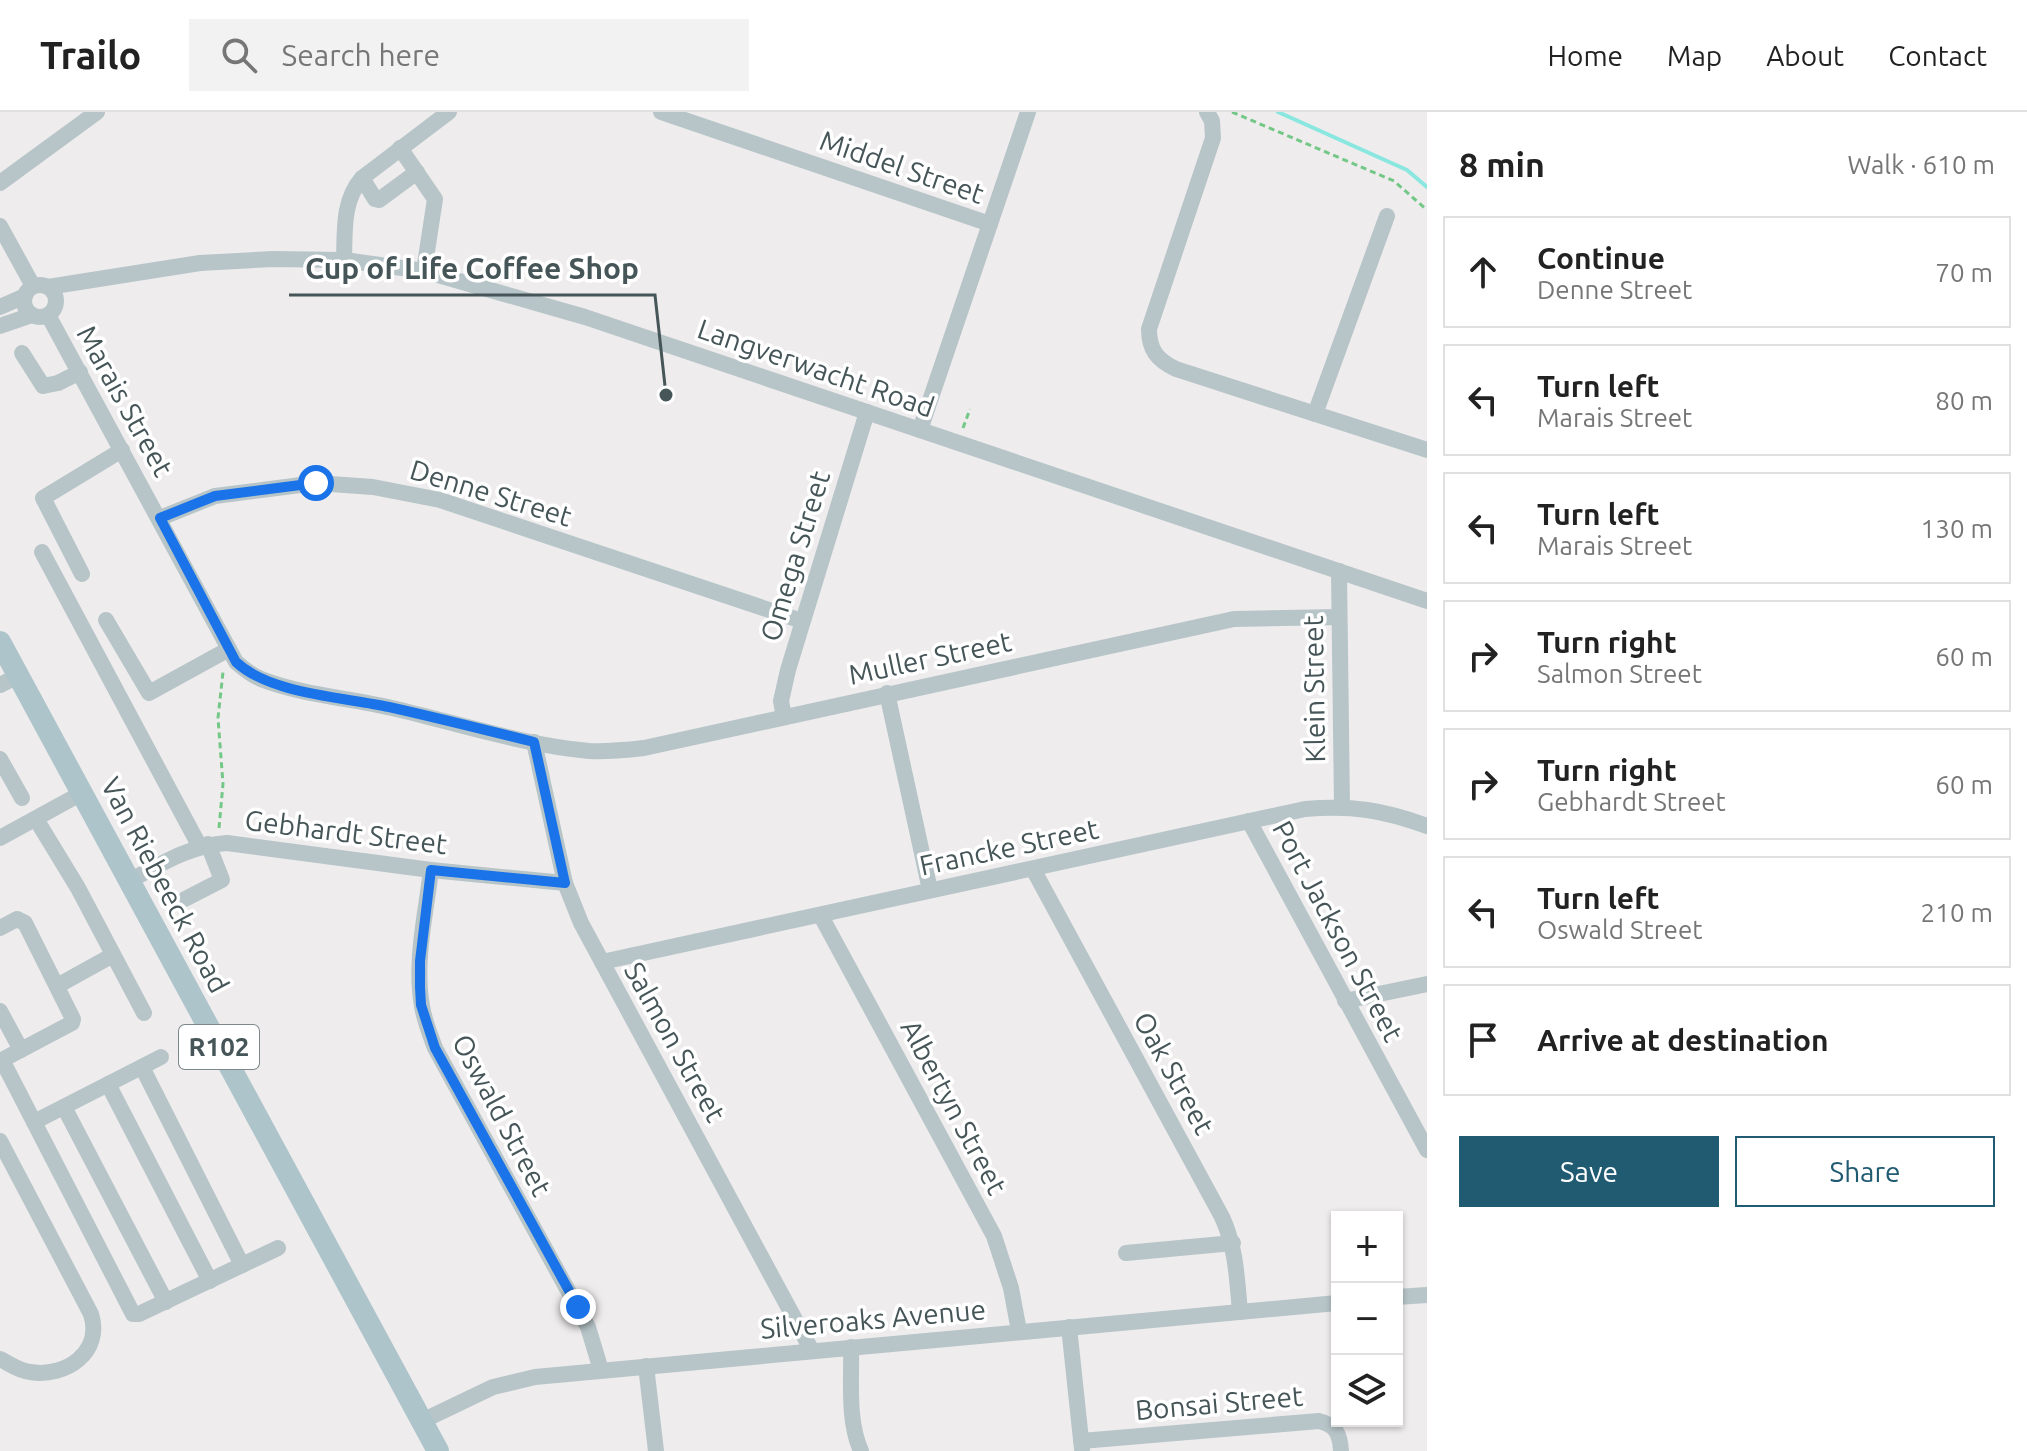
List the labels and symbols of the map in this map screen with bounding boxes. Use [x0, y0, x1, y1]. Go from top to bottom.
street label: Middel Street [816, 124, 988, 209]
callout: Cup of Life Coffee Shop [289, 241, 655, 295]
text: Cup of Life Coffee Shop [305, 251, 639, 285]
street label: Langverwacht Road [694, 313, 938, 423]
street label: Marais Street [71, 320, 180, 481]
street label: Denne Street [407, 453, 576, 532]
route start [298, 465, 334, 501]
street label: Omega Street [754, 467, 835, 645]
street label: Klein Street [1297, 615, 1330, 763]
street label: Muller Street [846, 625, 1014, 690]
street label: Van Riebeeck Road [96, 772, 235, 998]
street label: Gebhardt Street [243, 804, 449, 859]
street label: Francke Street [917, 812, 1101, 881]
street label: Port Jackson Street [1267, 815, 1410, 1046]
street label: Salmon Street [619, 957, 732, 1127]
street label: Oak Street [1128, 1006, 1221, 1139]
street label: Albertyn Street [895, 1014, 1013, 1199]
road number: R102 [179, 1025, 259, 1069]
street label: Oswald Street [447, 1029, 558, 1201]
route end [560, 1289, 596, 1325]
street label: Silveroaks Avenue [759, 1293, 987, 1344]
street label: Bonsai Street [1134, 1380, 1304, 1425]

